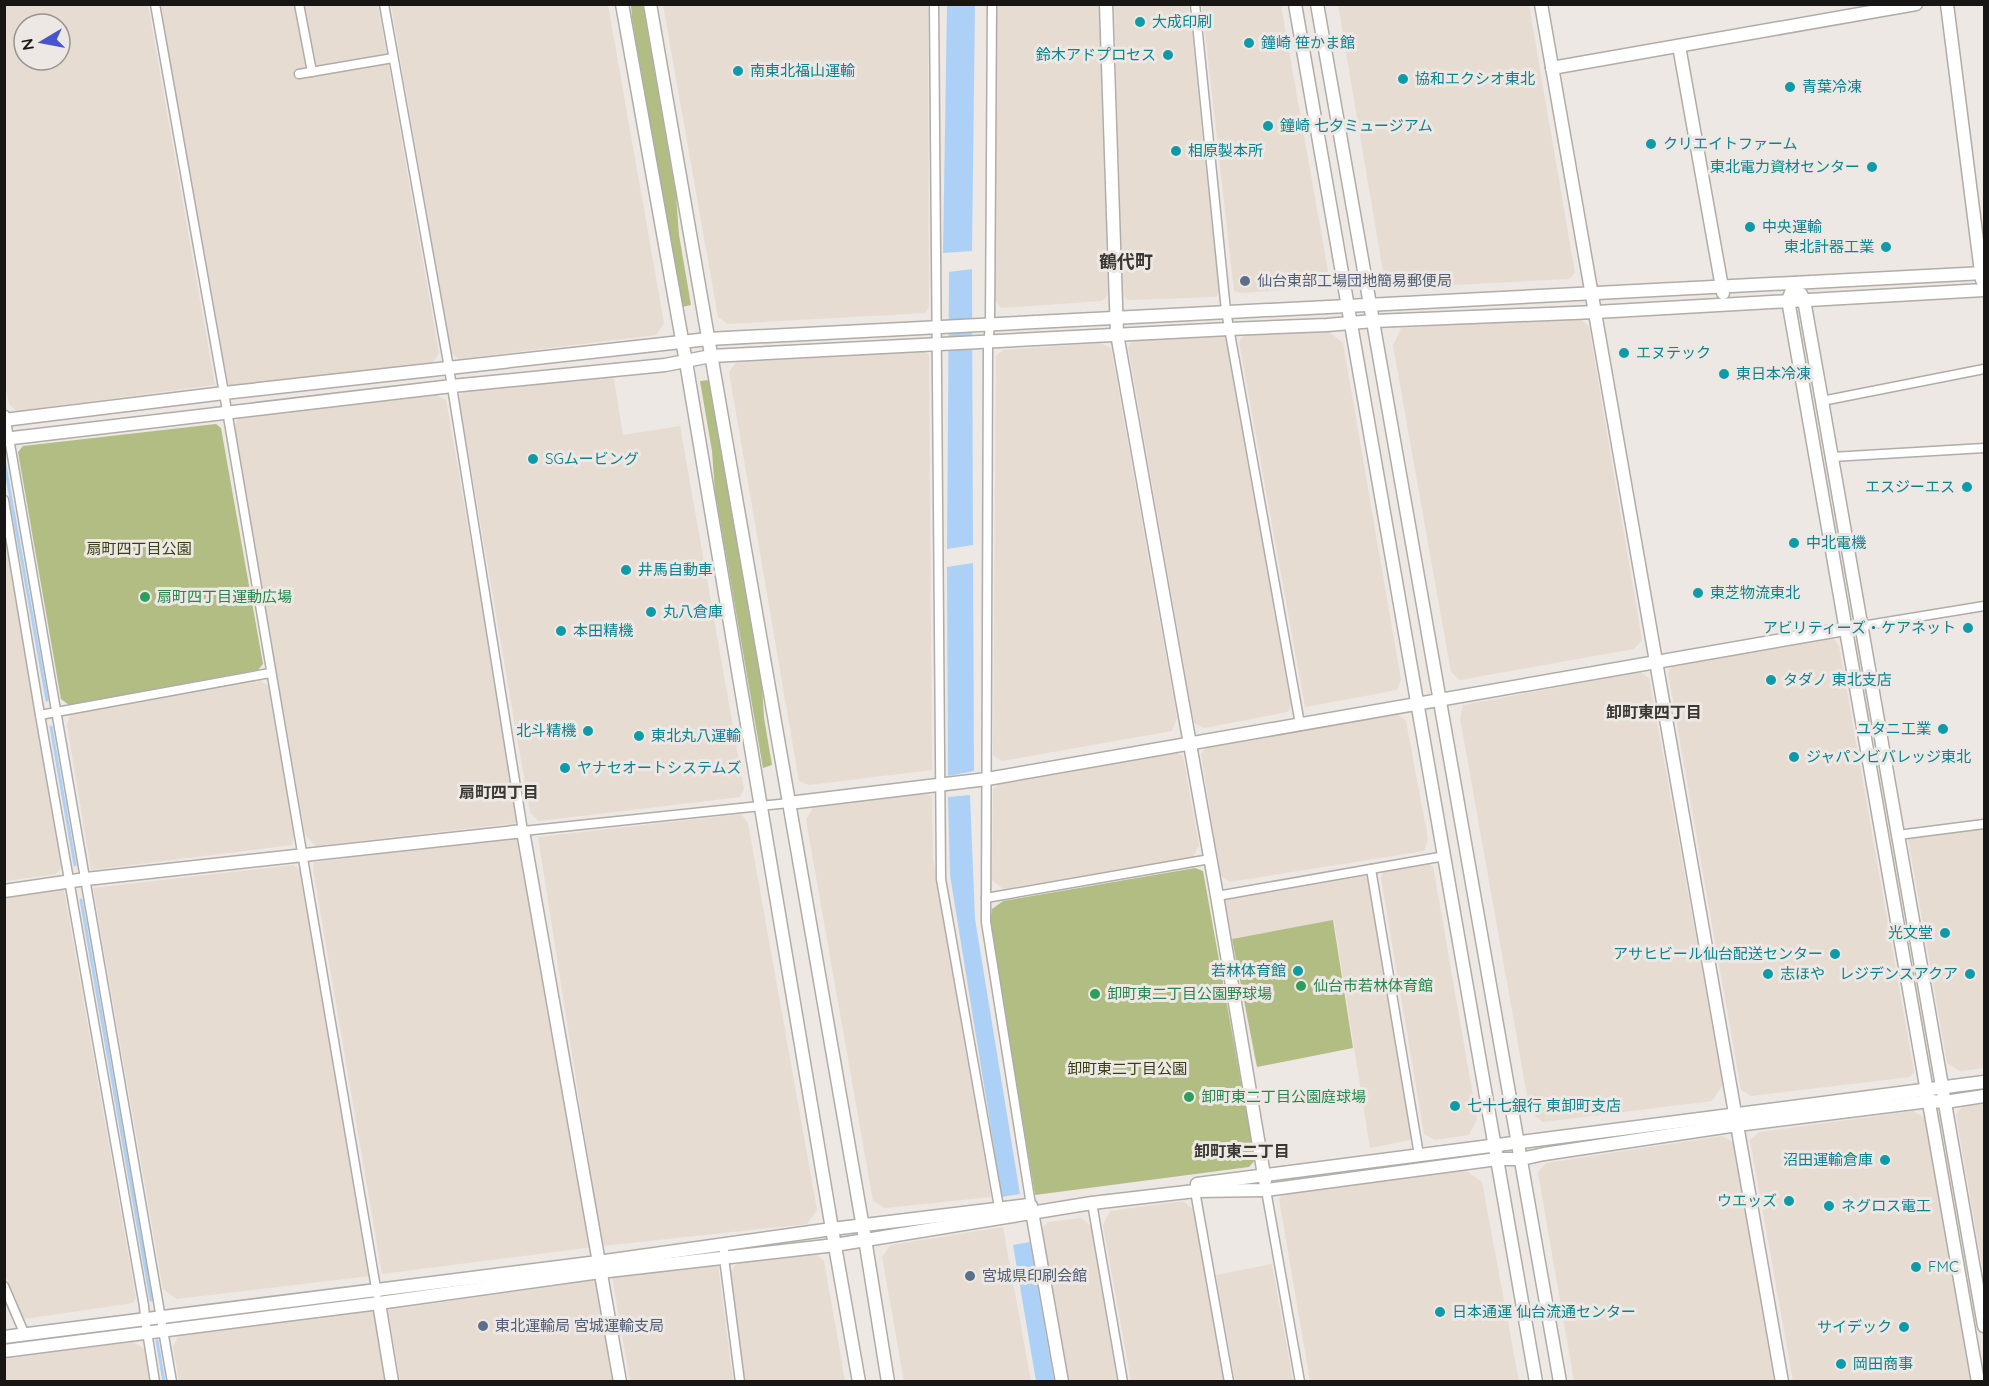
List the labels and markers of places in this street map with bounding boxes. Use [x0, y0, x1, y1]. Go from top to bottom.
place label: 大成印刷 [1152, 12, 1212, 31]
marker: 大成印刷 [1133, 15, 1147, 29]
place label: 鐘崎 笹かま館 [1261, 33, 1355, 52]
marker: 鐘崎 笹かま館 [1242, 36, 1256, 50]
place label: 鈴木アドプロセス [1036, 45, 1156, 64]
marker: 鈴木アドプロセス [1161, 48, 1175, 62]
place label: 南東北福山運輸 [750, 61, 855, 80]
marker: 南東北福山運輸 [731, 64, 745, 78]
place label: 協和エクシオ東北 [1415, 69, 1535, 88]
marker: 協和エクシオ東北 [1396, 72, 1410, 86]
place label: 青葉冷凍 [1802, 77, 1862, 96]
marker: 青葉冷凍 [1783, 80, 1797, 94]
place label: 鐘崎 七夕ミュージアム [1280, 116, 1433, 135]
marker: 鐘崎 七夕ミュージアム [1261, 119, 1275, 133]
place label: クリエイトファーム [1663, 134, 1798, 153]
marker: クリエイトファーム [1644, 137, 1658, 151]
place label: 相原製本所 [1188, 141, 1263, 160]
marker: 相原製本所 [1169, 144, 1183, 158]
place label: 東北電力資材センター [1710, 157, 1860, 176]
marker: 東北電力資材センター [1865, 160, 1879, 174]
place label: 中央運輸 [1762, 217, 1822, 236]
marker: 中央運輸 [1743, 220, 1757, 234]
place label: 東北計器工業 [1784, 237, 1874, 256]
marker: 東北計器工業 [1879, 240, 1893, 254]
place label: 仙台東部工場団地簡易郵便局 [1257, 271, 1452, 290]
marker: 仙台東部工場団地簡易郵便局 [1238, 274, 1252, 288]
place label: エヌテック [1636, 343, 1711, 362]
marker: エヌテック [1617, 346, 1631, 360]
place label: 東日本冷凍 [1736, 364, 1811, 383]
marker: 東日本冷凍 [1717, 367, 1731, 381]
place label: SGムービング [545, 449, 639, 468]
marker: SGムービング [526, 452, 540, 466]
place label: エスジーエス [1865, 477, 1955, 496]
marker: エスジーエス [1960, 480, 1974, 494]
place label: 中北電機 [1806, 533, 1866, 552]
marker: 中北電機 [1787, 536, 1801, 550]
place label: 井馬自動車 [638, 560, 713, 579]
marker: 井馬自動車 [619, 563, 633, 577]
place label: 東芝物流東北 [1710, 583, 1800, 602]
marker: 東芝物流東北 [1691, 586, 1705, 600]
place label: 扇町四丁目運動広場 [157, 587, 292, 606]
marker: 扇町四丁目運動広場 [138, 590, 152, 604]
place label: 丸八倉庫 [663, 602, 723, 621]
marker: 丸八倉庫 [644, 605, 658, 619]
place label: アビリティーズ・ケアネット [1763, 618, 1956, 637]
place label: 本田精機 [573, 621, 633, 640]
marker: アビリティーズ・ケアネット [1961, 621, 1975, 635]
marker: 本田精機 [554, 624, 568, 638]
place label: タダノ 東北支店 [1783, 670, 1892, 689]
marker: タダノ 東北支店 [1764, 673, 1778, 687]
place label: ユタニ工業 [1856, 719, 1931, 738]
place label: 北斗精機 [516, 721, 576, 740]
marker: ユタニ工業 [1936, 722, 1950, 736]
marker: 北斗精機 [581, 724, 595, 738]
place label: 東北丸八運輸 [651, 726, 741, 745]
marker: 東北丸八運輸 [632, 729, 646, 743]
place label: ジャパンビバレッジ東北 [1806, 747, 1971, 766]
marker: ジャパンビバレッジ東北 [1787, 750, 1801, 764]
place label: ヤナセオートシステムズ [577, 758, 742, 777]
marker: ヤナセオートシステムズ [558, 761, 572, 775]
place label: 光文堂 [1888, 923, 1933, 942]
marker: 光文堂 [1938, 926, 1952, 940]
place label: アサヒビール仙台配送センター [1613, 944, 1823, 963]
marker: アサヒビール仙台配送センター [1828, 947, 1842, 961]
place label: 若林体育館 [1211, 961, 1286, 980]
marker: 若林体育館 [1291, 964, 1305, 978]
place label: 志ほや [1780, 964, 1825, 983]
place label: レジデンスアクア [1839, 964, 1958, 983]
marker: 志ほや [1761, 967, 1775, 981]
marker: レジデンスアクア [1963, 967, 1977, 981]
place label: 仙台市若林体育館 [1313, 976, 1433, 995]
marker: 仙台市若林体育館 [1294, 979, 1308, 993]
place label: 卸町東二丁目公園野球場 [1107, 984, 1272, 1003]
marker: 卸町東二丁目公園野球場 [1088, 987, 1102, 1001]
place label: 卸町東二丁目公園庭球場 [1201, 1087, 1366, 1106]
marker: 卸町東二丁目公園庭球場 [1182, 1090, 1196, 1104]
place label: 七十七銀行 東卸町支店 [1467, 1096, 1621, 1115]
marker: 七十七銀行 東卸町支店 [1448, 1099, 1462, 1113]
place label: 沼田運輸倉庫 [1783, 1150, 1873, 1169]
marker: 沼田運輸倉庫 [1878, 1153, 1892, 1167]
place label: ウエッズ [1717, 1191, 1777, 1210]
marker: ウエッズ [1782, 1194, 1796, 1208]
place label: ネグロス電工 [1841, 1196, 1931, 1215]
marker: ネグロス電工 [1822, 1199, 1836, 1213]
place label: FMC [1928, 1257, 1959, 1276]
marker: FMC [1909, 1260, 1923, 1274]
place label: 宮城県印刷会館 [982, 1266, 1087, 1285]
marker: 宮城県印刷会館 [963, 1269, 977, 1283]
place label: 日本通運 仙台流通センター [1452, 1302, 1636, 1321]
marker: 日本通運 仙台流通センター [1433, 1305, 1447, 1319]
place label: 東北運輸局 宮城運輸支局 [495, 1316, 664, 1335]
place label: サイデック [1817, 1317, 1892, 1336]
marker: 東北運輸局 宮城運輸支局 [476, 1319, 490, 1333]
marker: サイデック [1897, 1320, 1911, 1334]
place label: 岡田商事 [1853, 1354, 1913, 1373]
marker: 岡田商事 [1834, 1357, 1848, 1371]

